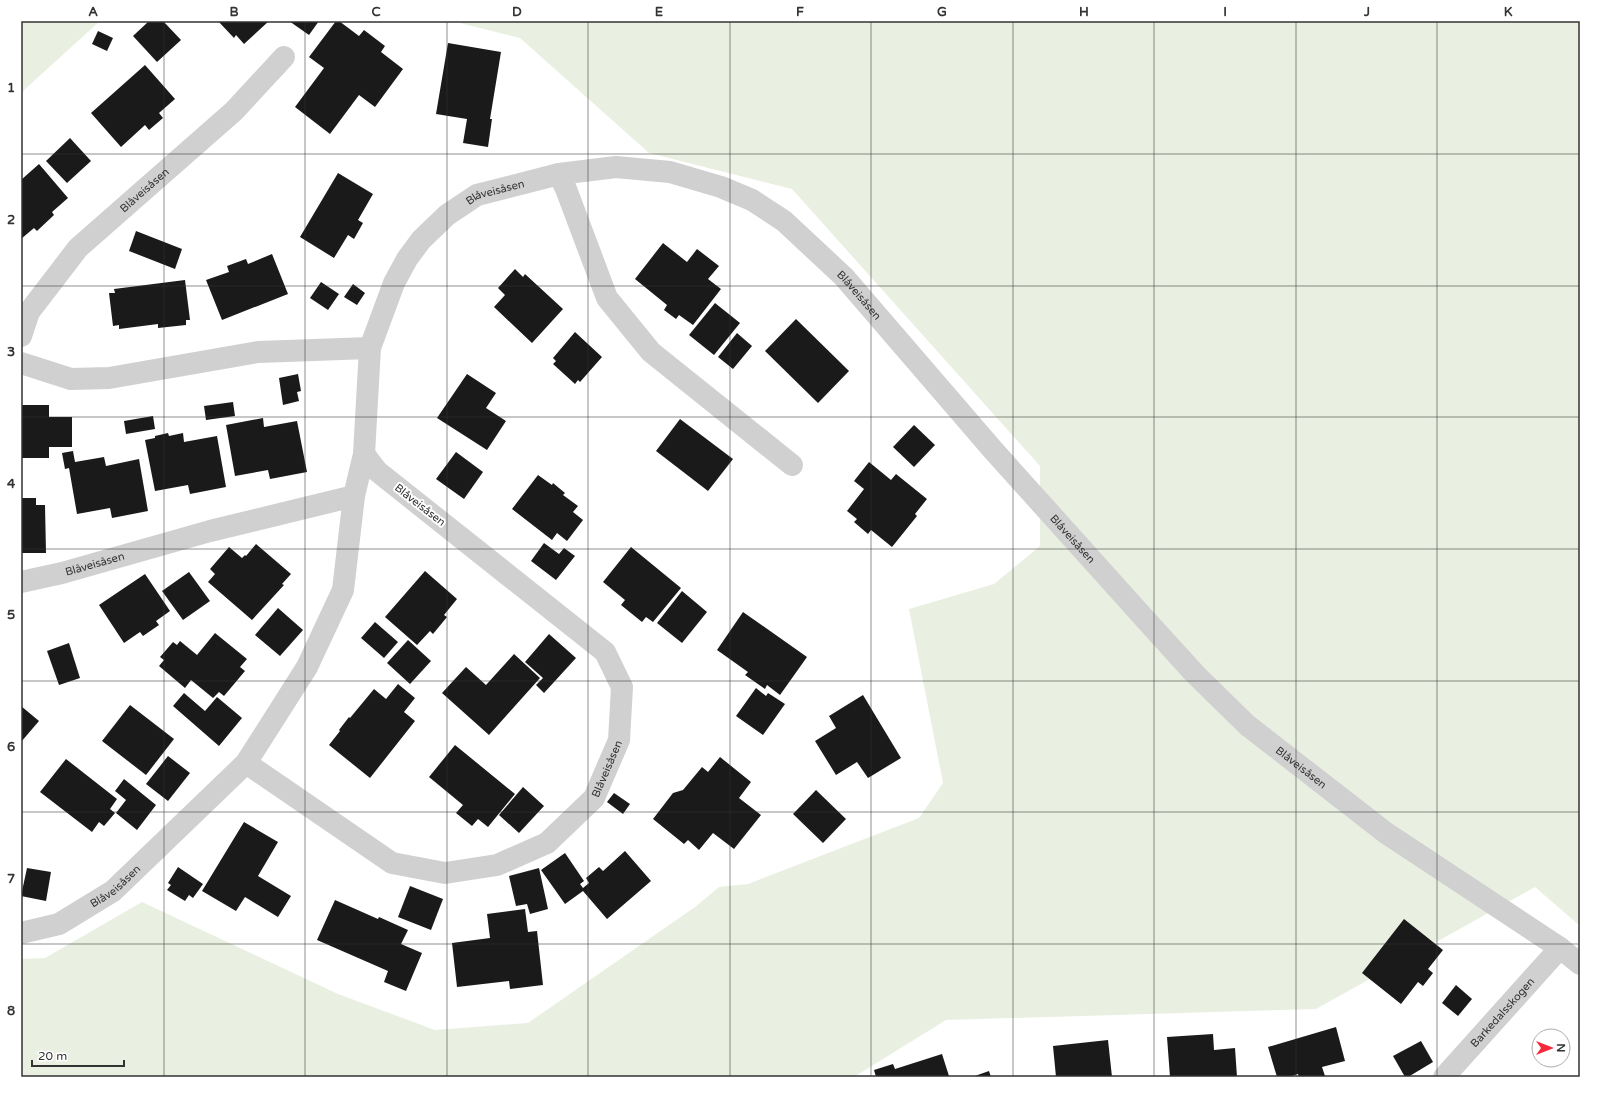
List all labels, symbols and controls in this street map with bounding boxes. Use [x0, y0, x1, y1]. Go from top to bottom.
text: A [88, 4, 98, 20]
text: B [229, 4, 239, 20]
text: C [371, 4, 381, 20]
text: D [512, 4, 522, 20]
text: E [655, 4, 663, 20]
text: F [796, 4, 804, 20]
text: G [937, 4, 947, 20]
text: H [1079, 4, 1089, 20]
text: I [1223, 4, 1227, 20]
text: J [1363, 4, 1370, 20]
text: K [1504, 4, 1513, 20]
text: 1 [7, 80, 15, 96]
street label: Blåveisåsen [117, 165, 171, 215]
street label: Blåveisåsen [463, 177, 526, 207]
text: 2 [7, 212, 15, 228]
street label: Blåveisåsen [835, 268, 884, 322]
text: 3 [7, 344, 15, 360]
text: 4 [7, 476, 16, 492]
street label: Blåveisåsen [392, 481, 448, 529]
street label: Blåveisåsen [1048, 512, 1098, 566]
street label: Blåveisåsen [64, 549, 126, 578]
text: 5 [7, 607, 15, 623]
street label: Blåveisåsen [589, 738, 625, 799]
text: 6 [7, 739, 15, 755]
street label: Blåveisåsen [1273, 743, 1329, 791]
street label: Blåveisåsen [88, 862, 143, 910]
text: 7 [7, 871, 15, 887]
street label: Barkedalsskogen [1468, 975, 1537, 1050]
text: 8 [7, 1003, 15, 1019]
north arrow [1531, 1028, 1571, 1068]
scale bar [32, 1042, 124, 1068]
text: N [1554, 1044, 1567, 1052]
text: 20 m [38, 1049, 67, 1063]

